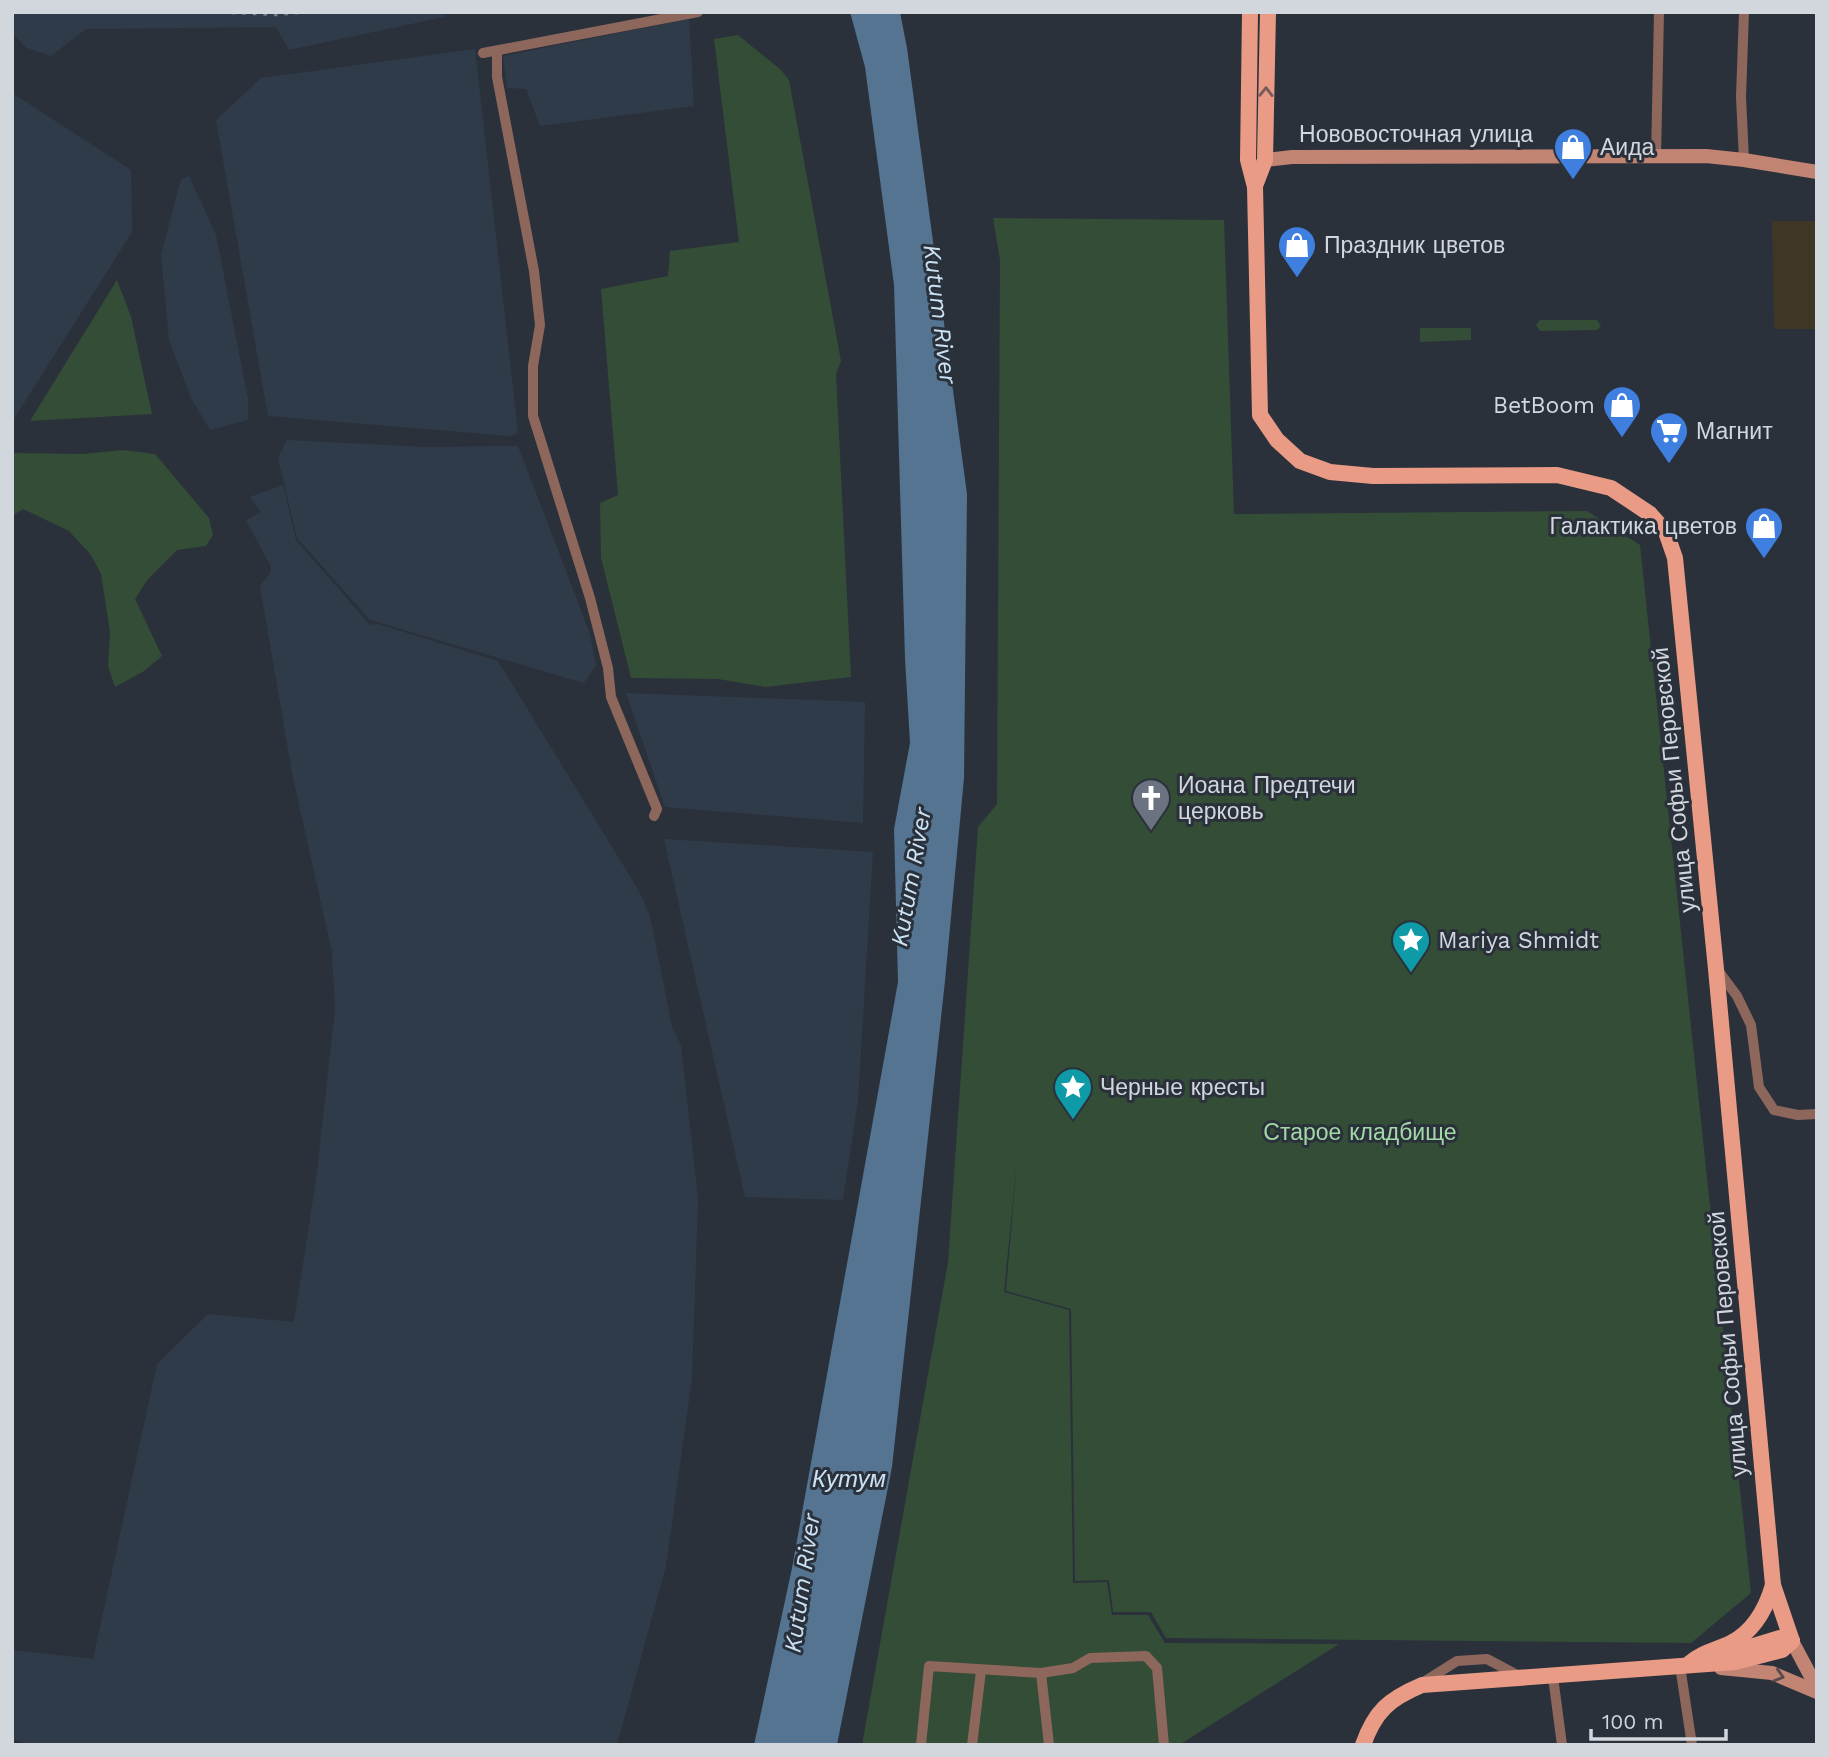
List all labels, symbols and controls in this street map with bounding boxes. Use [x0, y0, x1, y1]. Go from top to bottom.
one-way arrow [1259, 86, 1274, 97]
street label: Нововосточная улица [1299, 121, 1533, 148]
shop icon: Аида [1552, 126, 1594, 181]
place label: Аида [1600, 134, 1655, 161]
shop icon: Праздник цветов [1276, 224, 1318, 279]
place label: Праздник цветов [1324, 232, 1505, 259]
water label: Kutum River [918, 243, 963, 387]
shop icon: BetBoom [1601, 384, 1643, 439]
place label: BetBoom [1493, 392, 1595, 419]
supermarket icon: Магнит [1648, 410, 1690, 465]
place label: Магнит [1696, 418, 1773, 445]
shop icon: Галактика цветов [1743, 505, 1785, 560]
place label: Галактика цветов [1549, 513, 1737, 540]
street label: улица Софьи Перовской [1647, 646, 1701, 914]
place label: Иоана Предтечи церковь [1178, 772, 1356, 825]
church icon: Иоана Предтечи церковь [1130, 777, 1172, 832]
water label: Kutum River [885, 804, 937, 948]
place icon: Mariya Shmidt [1390, 919, 1432, 974]
place label: Mariya Shmidt [1438, 927, 1599, 954]
place icon: Черные кресты [1052, 1066, 1094, 1121]
place label: Черные кресты [1100, 1074, 1265, 1101]
park label: Старое кладбище [1263, 1119, 1457, 1146]
street label: улица Софьи Перовской [1703, 1210, 1753, 1478]
water label: Кутум [812, 1465, 886, 1493]
water label: Kutum River [778, 1510, 826, 1654]
one-way arrow [1772, 1667, 1784, 1682]
scale bar [1591, 1698, 1726, 1742]
text: 100 m [1602, 1709, 1664, 1734]

